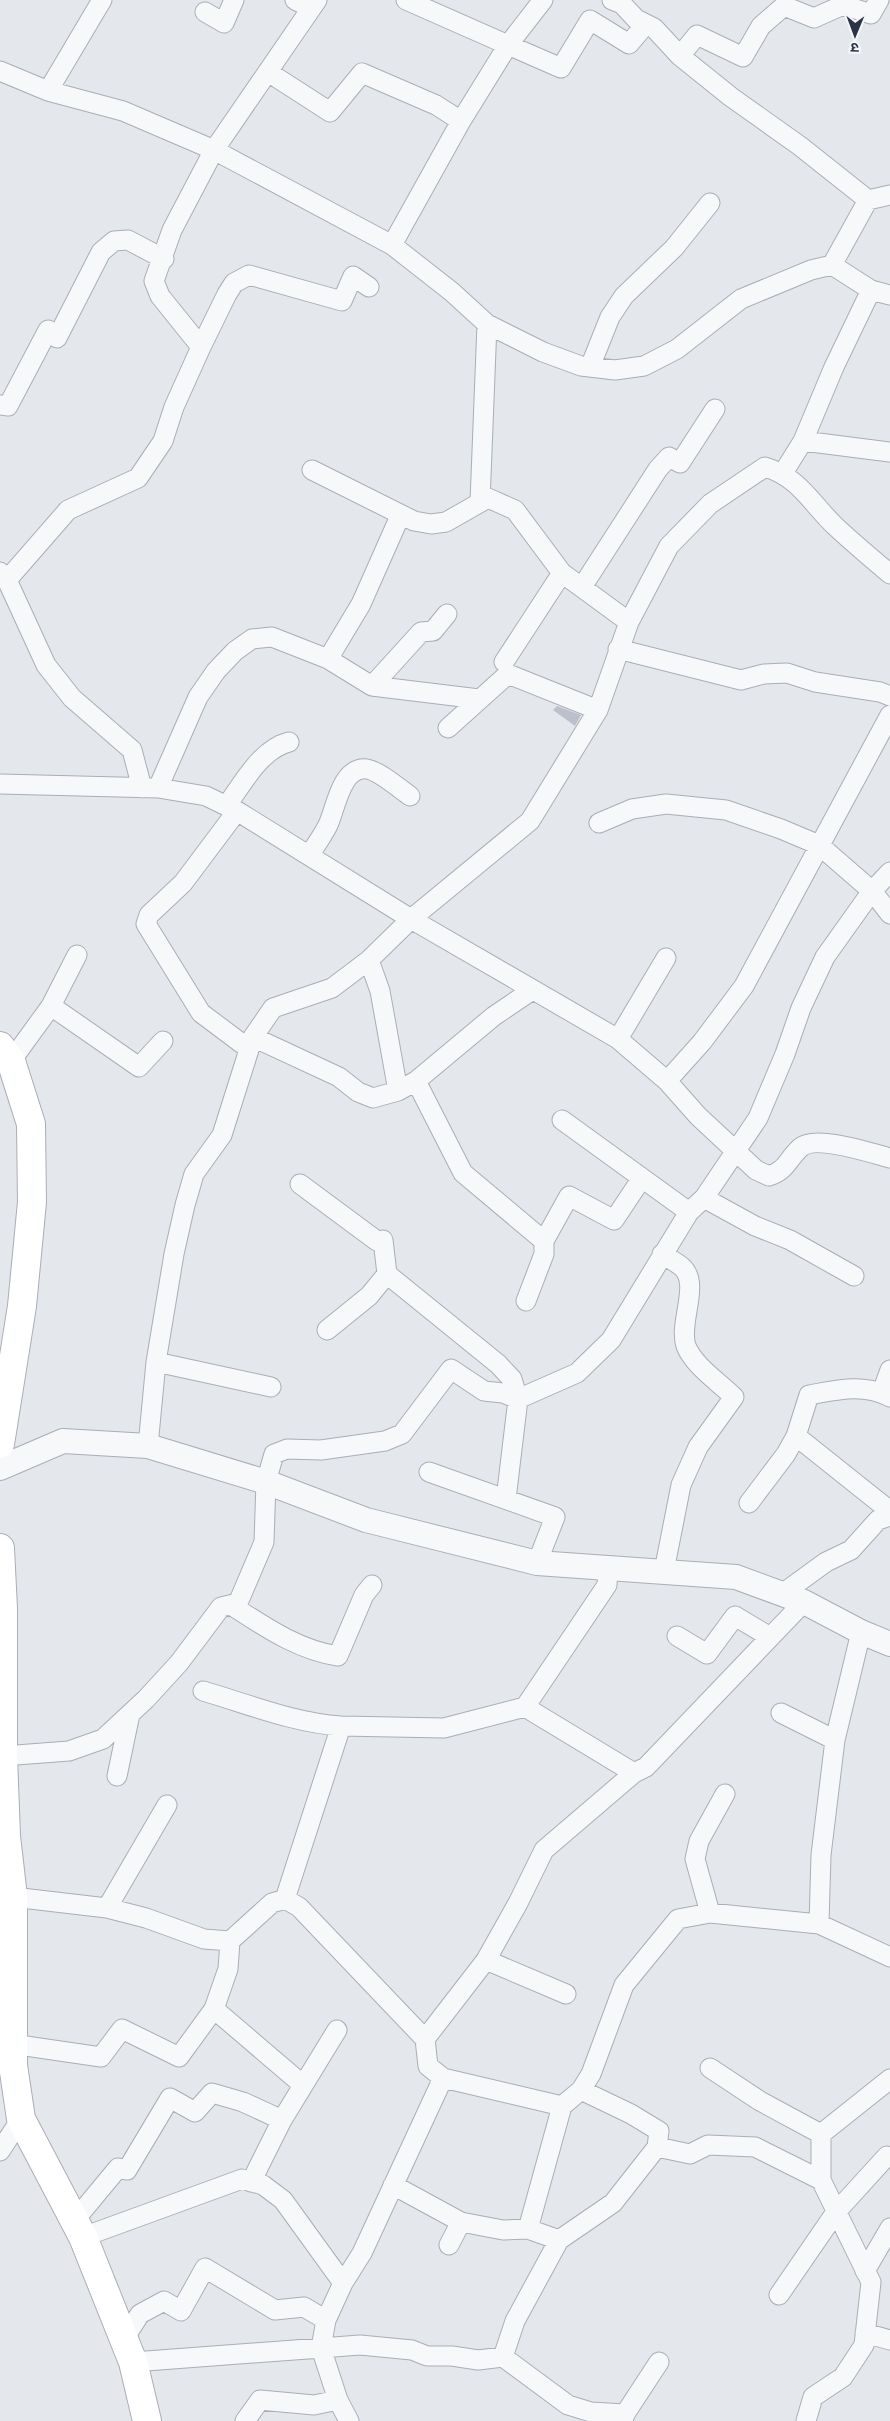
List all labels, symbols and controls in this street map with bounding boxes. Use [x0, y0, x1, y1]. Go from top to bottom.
north arrow [830, 10, 880, 60]
text: उ [850, 40, 859, 54]

